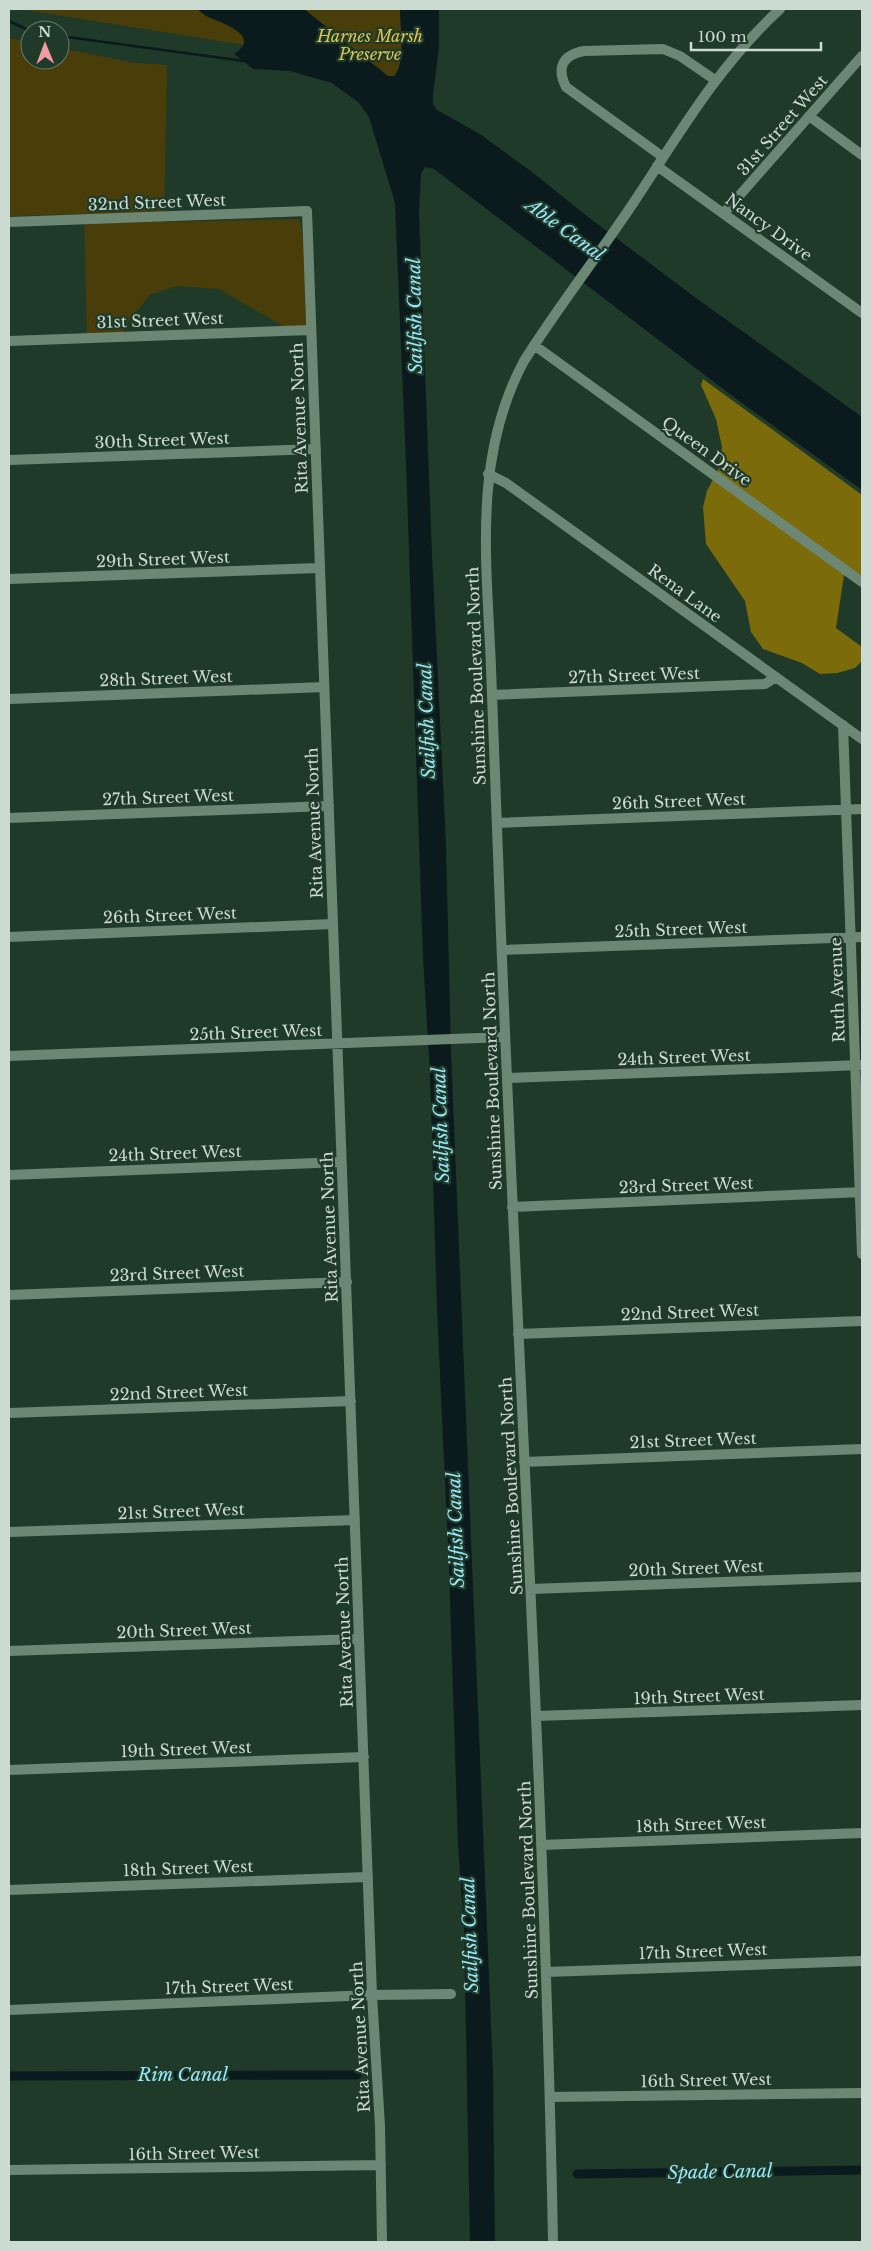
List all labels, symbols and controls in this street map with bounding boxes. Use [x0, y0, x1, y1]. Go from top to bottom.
north arrow [20, 20, 70, 70]
scale bar [691, 20, 821, 52]
text: N [38, 23, 52, 41]
park label: Harnes Marsh Preserve [316, 26, 423, 64]
text: 100 m [698, 27, 747, 46]
street label: 31st Street West [733, 70, 831, 180]
street label: Nancy Drive [722, 189, 816, 265]
street label: 32nd Street West [88, 190, 226, 214]
water label: Able Canal [520, 193, 609, 266]
water label: Sailfish Canal [403, 258, 427, 374]
street label: 31st Street West [96, 308, 224, 332]
street label: Rita Avenue North [286, 342, 312, 494]
street label: Queen Drive [658, 412, 756, 490]
street label: 30th Street West [94, 428, 230, 452]
street label: 29th Street West [96, 547, 230, 571]
street label: Rena Lane [644, 559, 726, 627]
street label: Sunshine Boulevard North [462, 566, 490, 786]
water label: Sailfish Canal [414, 662, 440, 779]
street label: 27th Street West [568, 663, 700, 687]
street label: 28th Street West [99, 666, 233, 690]
street label: Rita Avenue North [301, 747, 327, 899]
street label: 27th Street West [102, 785, 234, 809]
street label: 26th Street West [612, 789, 746, 813]
street label: 26th Street West [103, 903, 237, 927]
street label: 25th Street West [614, 917, 748, 941]
street label: Ruth Avenue [825, 937, 849, 1043]
street label: Sunshine Boulevard North [478, 971, 506, 1191]
street label: 25th Street West [189, 1020, 323, 1044]
street label: 24th Street West [617, 1045, 751, 1069]
water label: Sailfish Canal [428, 1066, 454, 1183]
street label: 24th Street West [108, 1141, 242, 1165]
street label: Rita Avenue North [316, 1151, 342, 1303]
street label: 23rd Street West [618, 1173, 754, 1197]
street label: 23rd Street West [109, 1261, 245, 1285]
street label: 22nd Street West [621, 1300, 759, 1324]
street label: Sunshine Boulevard North [495, 1376, 527, 1596]
street label: 22nd Street West [110, 1380, 248, 1404]
street label: 21st Street West [629, 1428, 757, 1452]
water label: Sailfish Canal [443, 1471, 469, 1588]
street label: 21st Street West [117, 1499, 245, 1523]
street label: Rita Avenue North [331, 1556, 357, 1708]
street label: 20th Street West [628, 1556, 764, 1580]
street label: 20th Street West [116, 1618, 252, 1642]
street label: 19th Street West [633, 1684, 765, 1708]
street label: 19th Street West [120, 1737, 252, 1761]
street label: Sunshine Boulevard North [514, 1780, 542, 2000]
street label: 18th Street West [635, 1812, 767, 1836]
street label: 18th Street West [122, 1856, 254, 1880]
water label: Sailfish Canal [457, 1876, 483, 1993]
street label: 17th Street West [638, 1939, 768, 1963]
street label: Rita Avenue North [346, 1961, 374, 2113]
street label: 17th Street West [164, 1974, 294, 1998]
water label: Rim Canal [137, 2064, 229, 2086]
street label: 16th Street West [640, 2069, 772, 2091]
street label: 16th Street West [128, 2142, 260, 2164]
water label: Spade Canal [667, 2160, 773, 2184]

